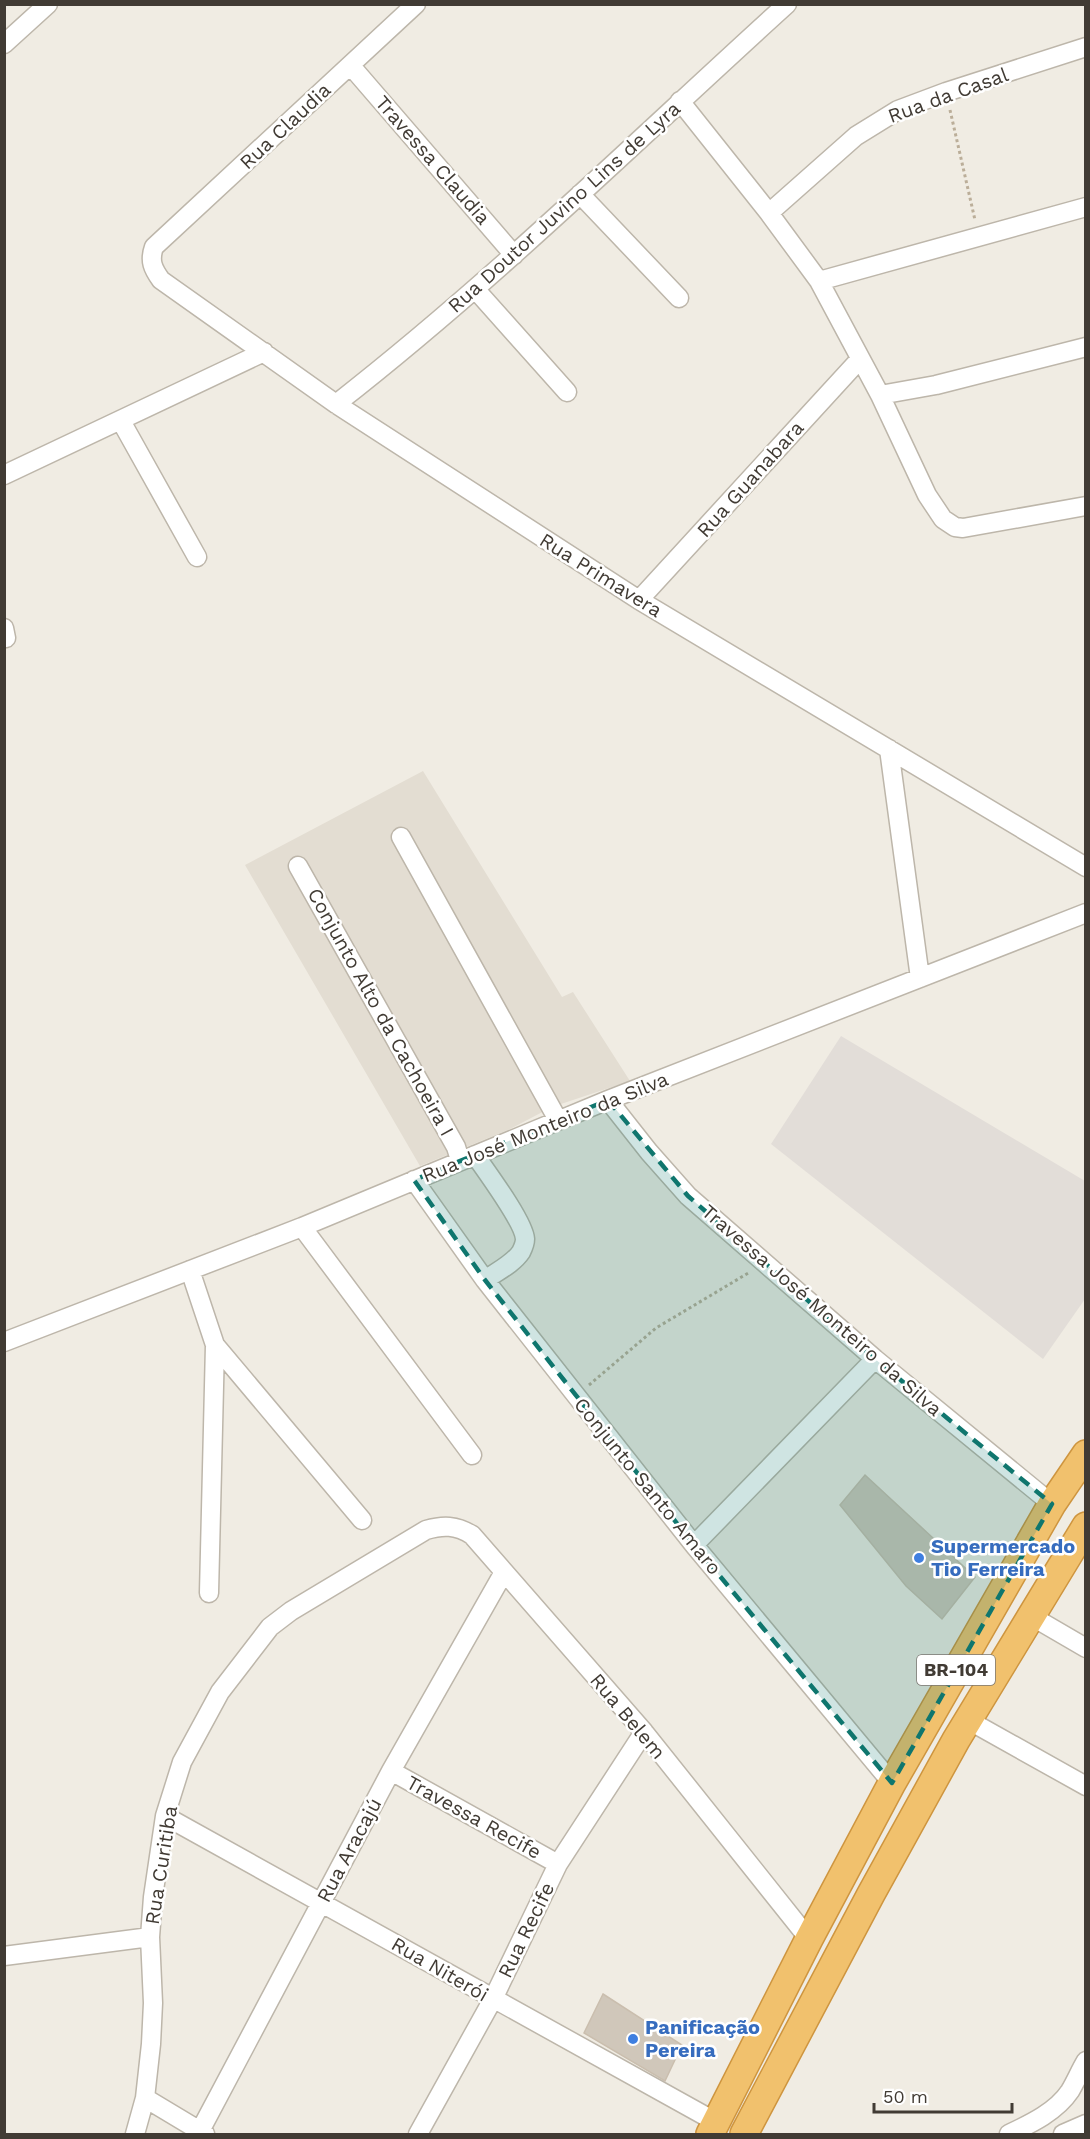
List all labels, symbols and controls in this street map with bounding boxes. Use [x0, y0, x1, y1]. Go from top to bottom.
street label: Rua da Casal [885, 62, 1011, 128]
street label: Rua Claudia [234, 78, 336, 174]
street label: Travessa Claudia [370, 91, 496, 229]
street label: Rua Doutor Juvino Lins de Lyra [443, 96, 685, 318]
street label: Rua Guanabara [692, 416, 808, 542]
street label: Rua Primavera [535, 528, 667, 622]
street label: Conjunto Alto da Cachoeira I [303, 884, 459, 1140]
street label: Rua José Monteiro da Silva [418, 1067, 672, 1187]
street label: Travessa José Monteiro da Silva [697, 1199, 947, 1421]
street label: Conjunto Santo Amaro [569, 1392, 727, 1580]
place label: Supermercado Tio Ferreira [931, 1534, 1075, 1581]
marker: Supermercado Tio Ferreira [912, 1551, 926, 1565]
road number: BR-104 [917, 1655, 995, 1685]
street label: Rua Belem [585, 1668, 671, 1764]
street label: Travessa Recife [402, 1770, 546, 1864]
street label: Rua Aracajú [311, 1794, 387, 1906]
street label: Rua Curitiba [140, 1804, 182, 1926]
street label: Rua Recife [493, 1878, 559, 1982]
street label: Rua Niterói [387, 1932, 493, 2006]
place label: Panificação Pereira [645, 2015, 760, 2062]
marker: Panificação Pereira [626, 2032, 640, 2046]
scale bar [874, 2076, 1012, 2114]
text: 50 m [883, 2086, 928, 2107]

